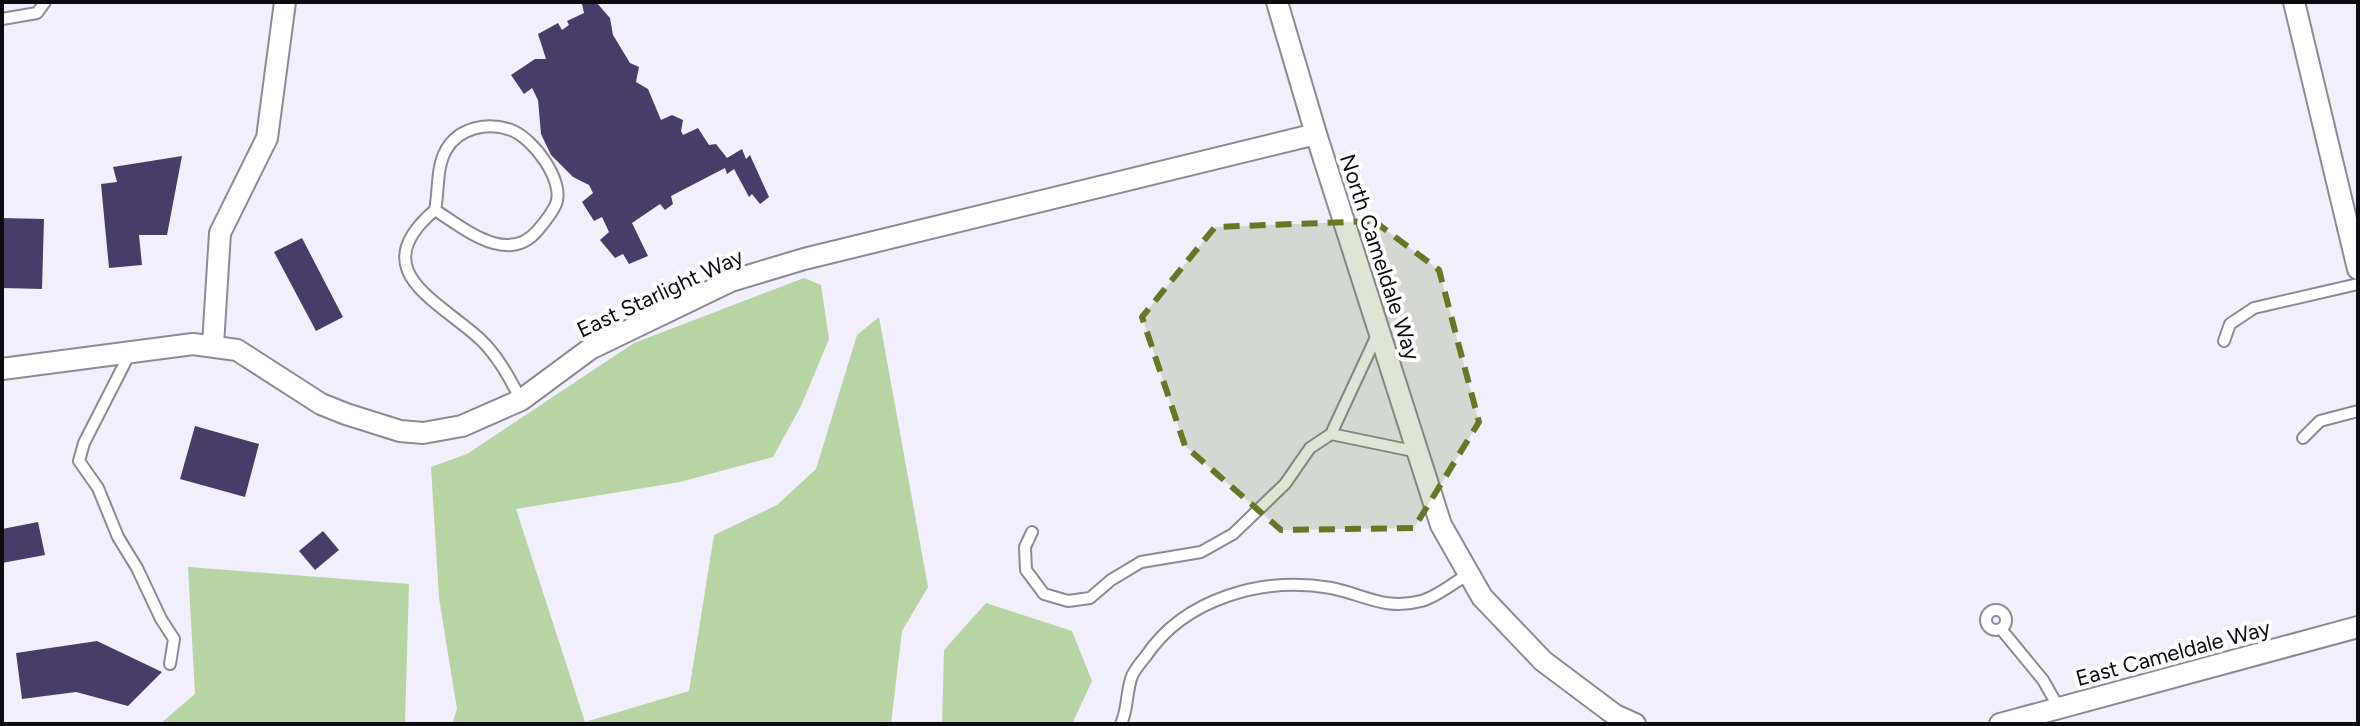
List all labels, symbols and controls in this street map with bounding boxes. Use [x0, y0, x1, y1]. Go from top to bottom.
street label: North Cameldale Way [1334, 151, 1426, 364]
street label: East Starlight Way [573, 242, 748, 343]
street label: East Cameldale Way [2073, 614, 2274, 692]

